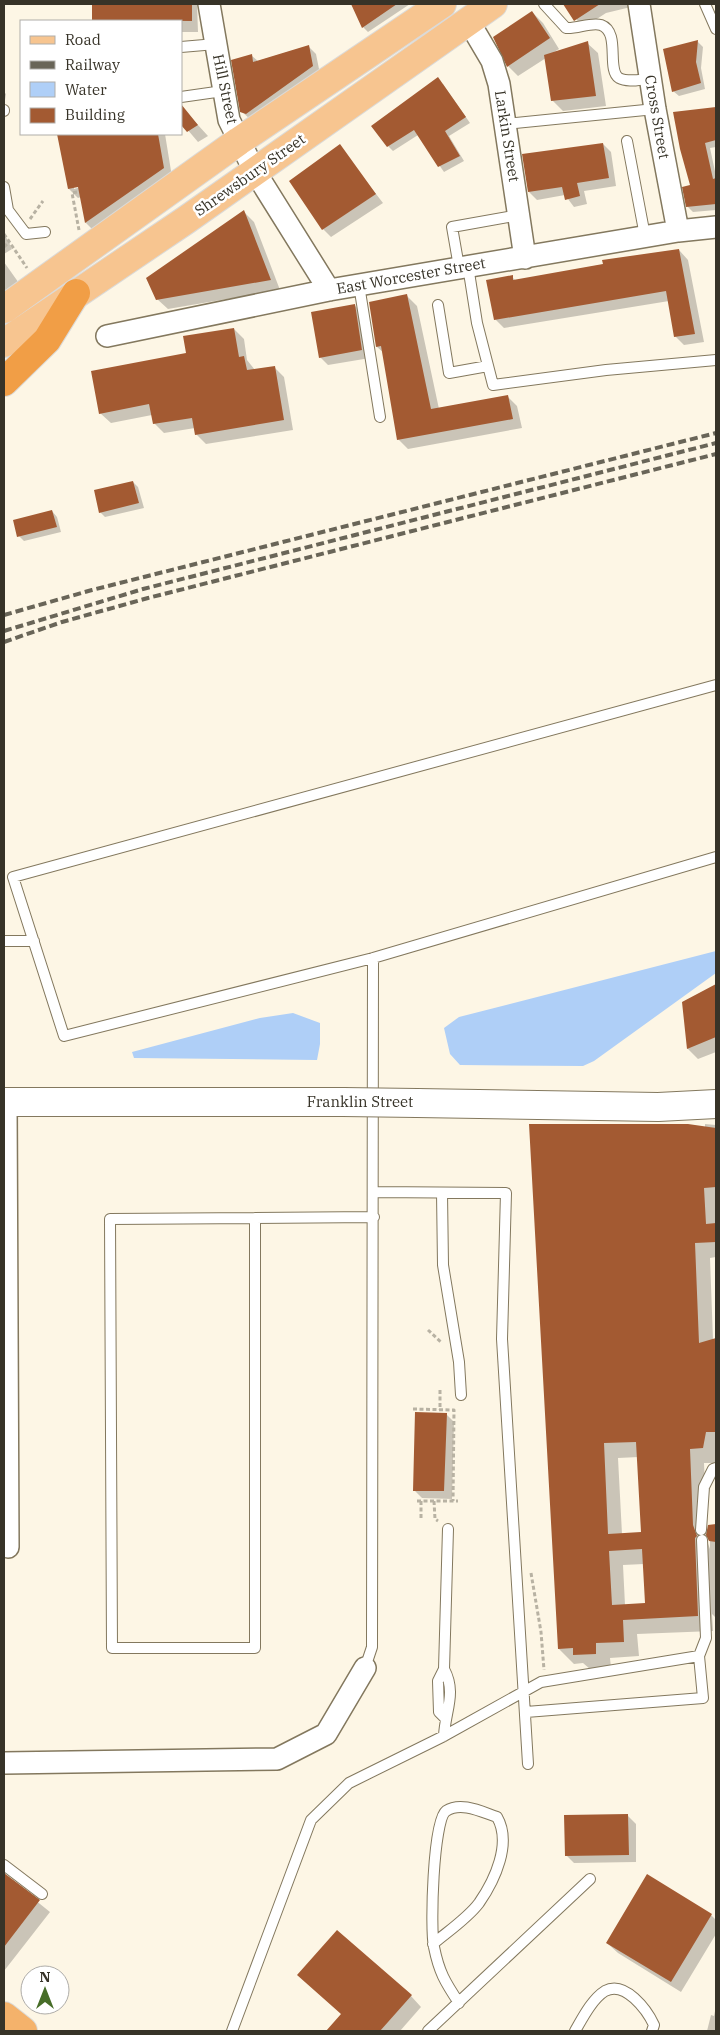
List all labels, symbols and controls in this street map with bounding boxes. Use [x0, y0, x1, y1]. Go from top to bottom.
legend [20, 20, 182, 135]
text: Road [65, 30, 101, 49]
street label: Hill Street [209, 52, 242, 126]
text: Railway [65, 55, 120, 74]
street label: Cross Street [641, 74, 674, 160]
text: Water [65, 80, 107, 99]
street label: Larkin Street [491, 89, 524, 183]
text: Building [65, 105, 125, 124]
street label: Shrewsbury Street [191, 129, 309, 220]
street label: East Worcester Street [335, 253, 487, 298]
street label: Franklin Street [307, 1092, 413, 1111]
north arrow [20, 1965, 70, 2015]
text: N [39, 1968, 51, 1986]

